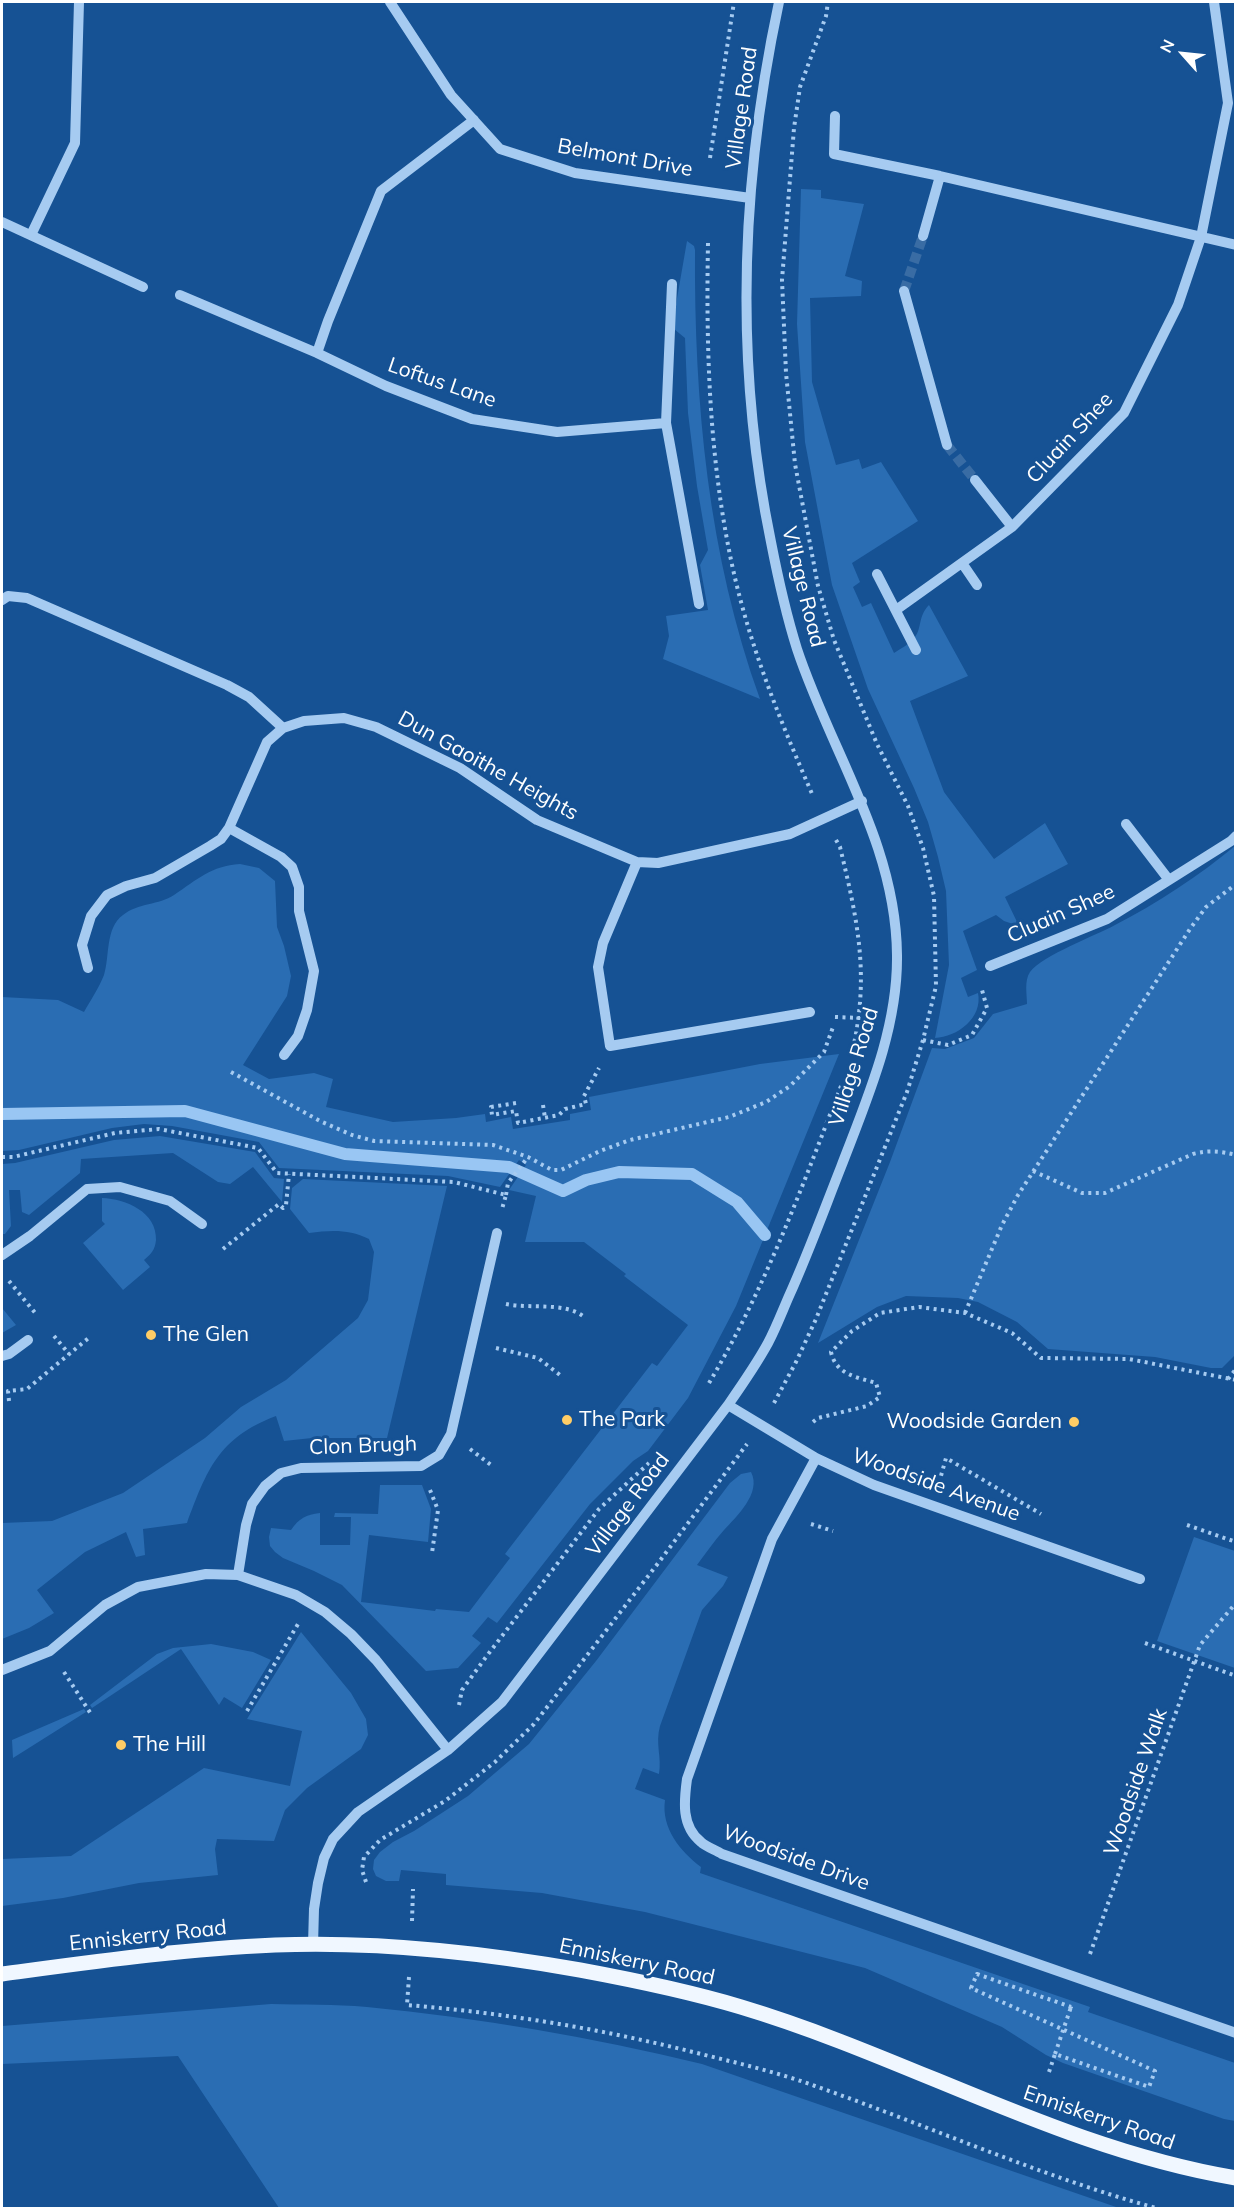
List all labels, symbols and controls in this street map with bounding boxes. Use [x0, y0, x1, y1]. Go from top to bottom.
north arrow [1153, 24, 1213, 84]
text: N [1155, 36, 1179, 56]
street label: Village Road [721, 45, 763, 171]
street label: Belmont Drive [555, 134, 695, 182]
street label: Loftus Lane [384, 353, 500, 413]
street label: Cluain Shee [1022, 387, 1118, 489]
street label: Village Road [776, 524, 830, 650]
street label: Dun Gaoithe Heights [393, 706, 583, 826]
street label: Cluain Shee [1003, 879, 1119, 949]
street label: Village Road [824, 1004, 884, 1130]
place label: The Glen [163, 1322, 249, 1348]
marker: The Glen [144, 1328, 158, 1342]
place label: The Park [579, 1407, 665, 1433]
place label: Woodside Garden [887, 1409, 1062, 1435]
marker: The Park [560, 1413, 574, 1427]
marker: Woodside Garden [1067, 1415, 1081, 1429]
street label: Clon Brugh [309, 1432, 417, 1460]
street label: Woodside Avenue [849, 1443, 1023, 1527]
street label: Village Road [581, 1448, 675, 1562]
street label: Woodside Walk [1099, 1705, 1173, 1859]
place label: The Hill [133, 1732, 206, 1758]
marker: The Hill [114, 1738, 128, 1752]
street label: Woodside Drive [719, 1820, 873, 1896]
street label: Enniskerry Road [68, 1915, 228, 1957]
street label: Enniskerry Road [557, 1933, 717, 1991]
street label: Enniskerry Road [1020, 2080, 1178, 2156]

